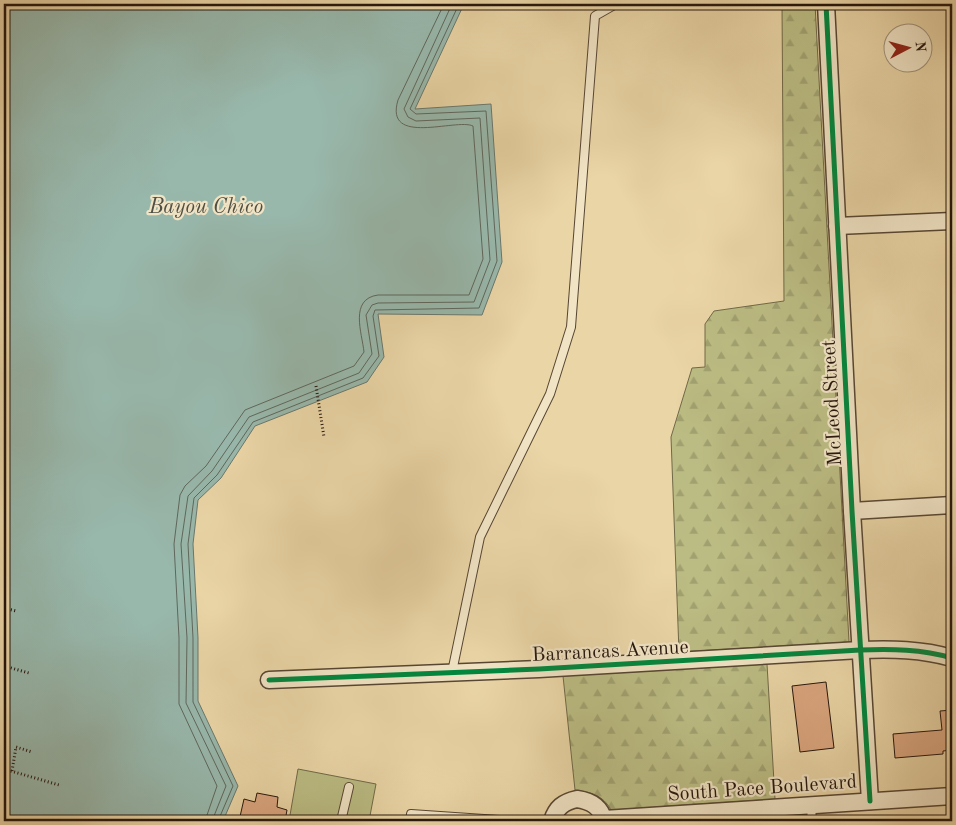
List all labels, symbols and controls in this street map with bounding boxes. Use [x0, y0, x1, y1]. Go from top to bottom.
north arrow [884, 22, 934, 72]
text: N [912, 41, 927, 53]
water label: Bayou Chico [148, 197, 263, 218]
street label: McLeod Street [820, 339, 846, 467]
street label: Barrancas Avenue [531, 638, 689, 666]
street label: South Pace Boulevard [667, 772, 858, 806]

